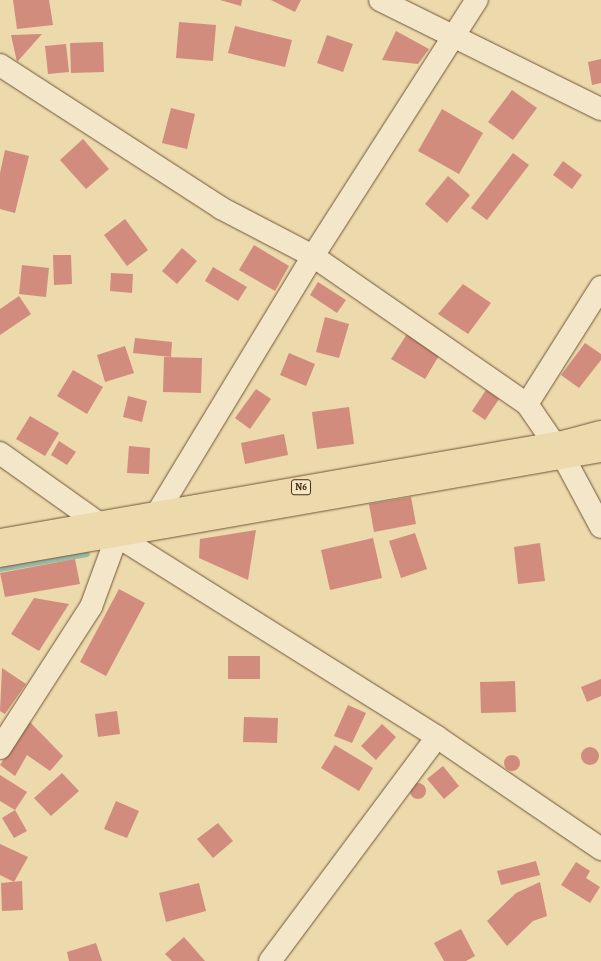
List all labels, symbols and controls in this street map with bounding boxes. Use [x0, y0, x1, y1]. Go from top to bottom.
road number: N6 [291, 479, 311, 495]

